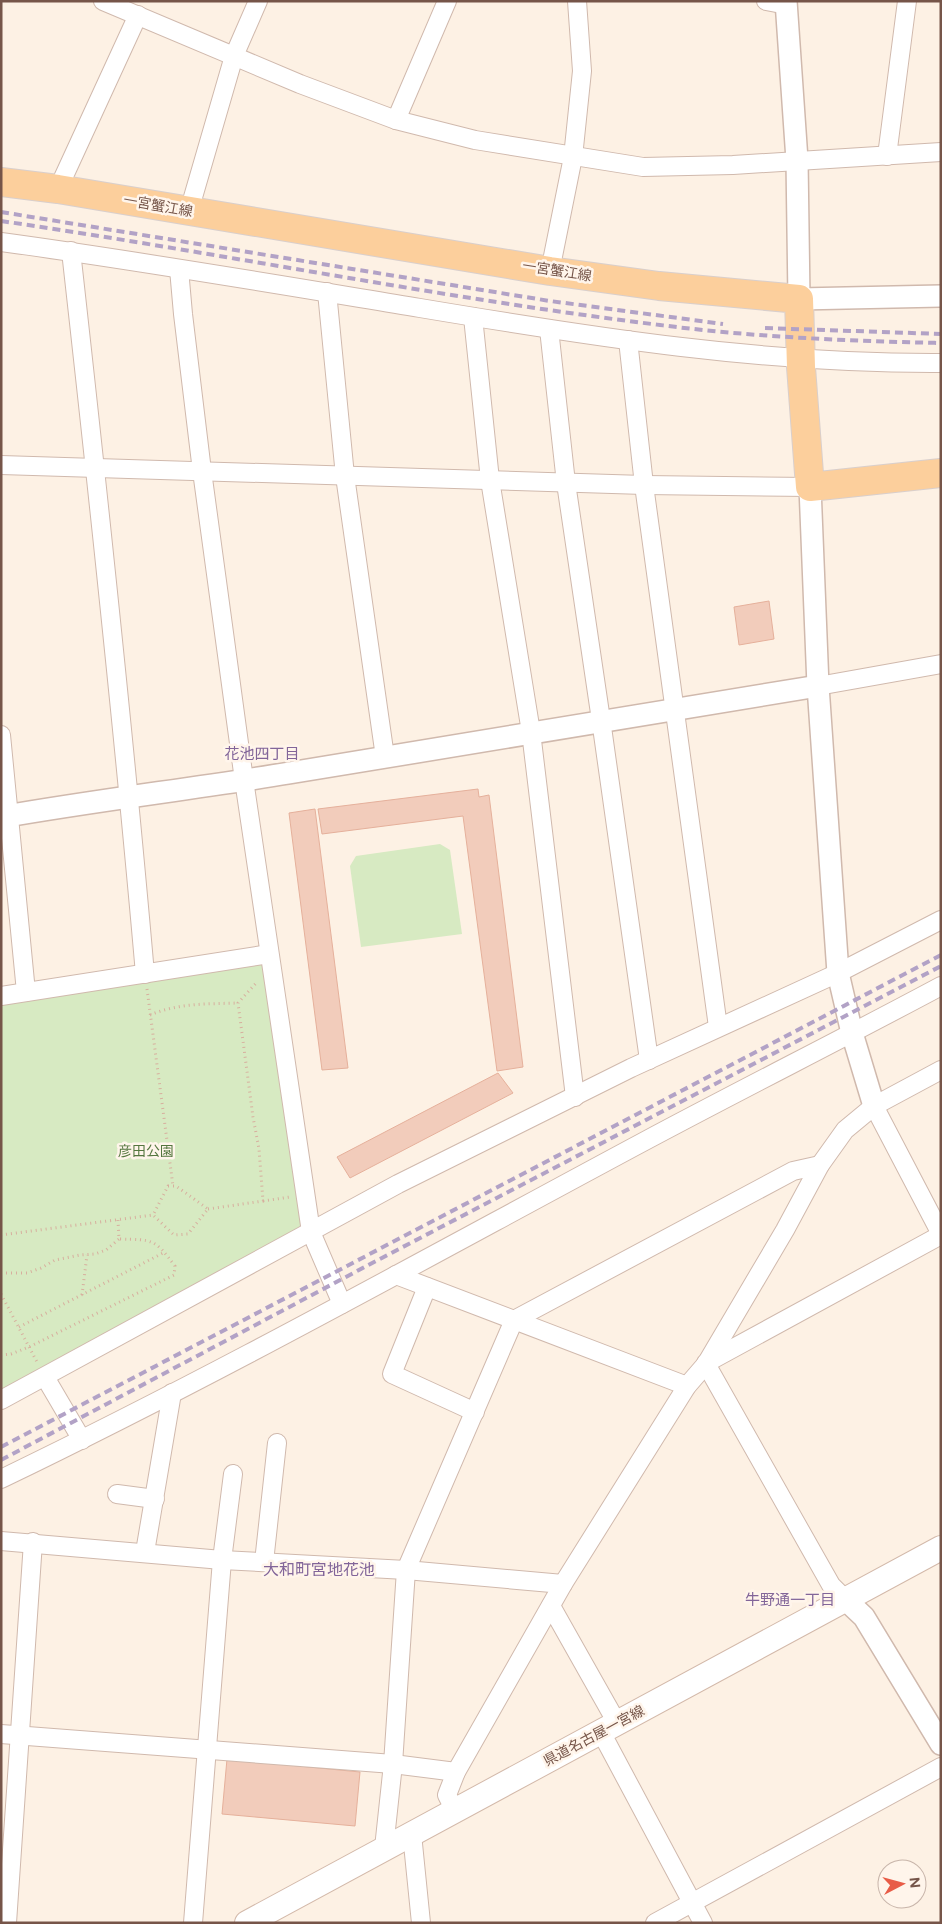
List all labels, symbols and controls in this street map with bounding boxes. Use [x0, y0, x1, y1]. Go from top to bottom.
street label: 一宮蟹江線 [122, 192, 194, 220]
street label: 一宮蟹江線 [521, 257, 593, 285]
district label: 花池四丁目 [224, 745, 300, 763]
park label: 彦田公園 [118, 1143, 174, 1160]
district label: 大和町宮地花池 [263, 1560, 375, 1579]
district label: 牛野通一丁目 [745, 1591, 835, 1609]
street label: 県道名古屋一宮線 [541, 1702, 647, 1770]
north arrow [877, 1859, 927, 1909]
text: N [905, 1876, 923, 1889]

